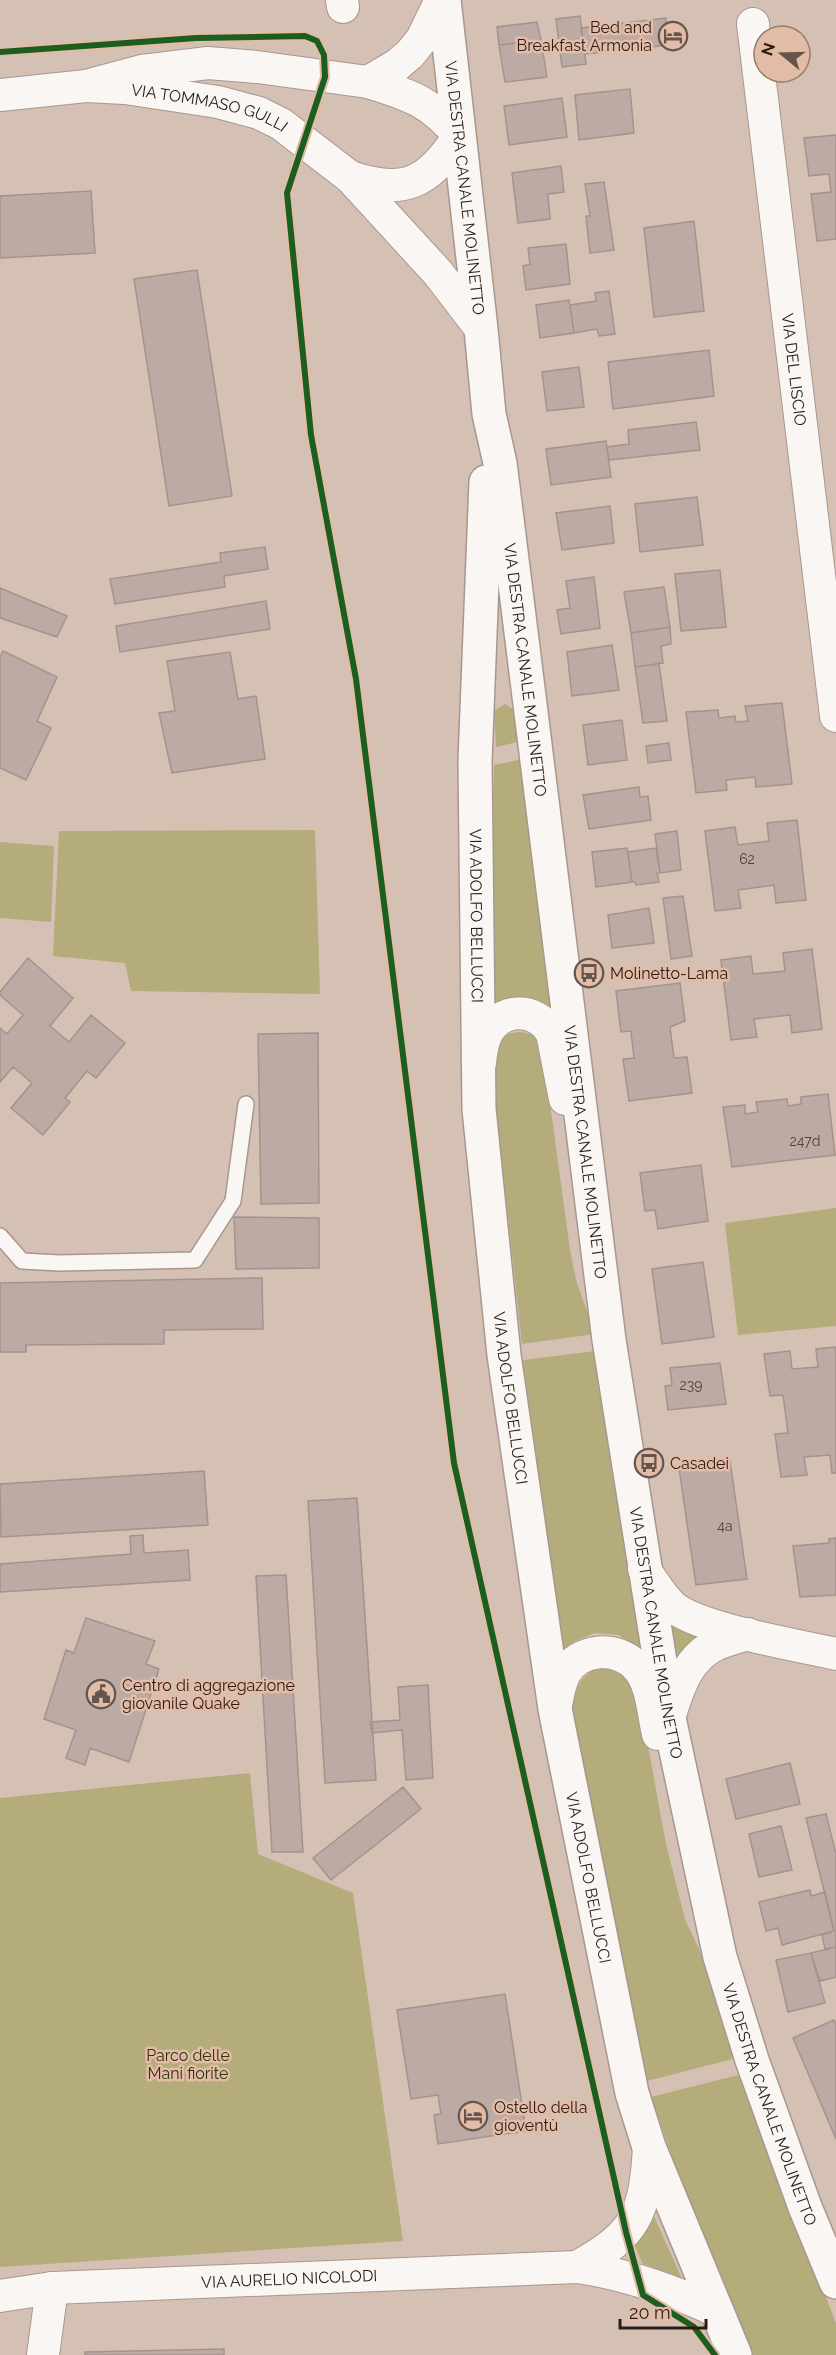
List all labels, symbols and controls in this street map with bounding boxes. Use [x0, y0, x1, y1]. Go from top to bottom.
place label: Bed and Breakfast Armonia [517, 18, 652, 55]
hotel icon: Bed and Breakfast Armonia [657, 20, 689, 52]
north arrow [752, 24, 812, 84]
text: N [757, 40, 779, 58]
street label: VIA DESTRA CANALE MOLINETTO [441, 60, 489, 316]
street label: VIA TOMMASO GULLI [130, 80, 292, 135]
street label: VIA DEL LISCIO [778, 312, 811, 427]
street label: VIA DESTRA CANALE MOLINETTO [501, 542, 551, 798]
street label: VIA ADOLFO BELLUCCI [466, 829, 487, 1003]
house number: 62 [739, 851, 755, 867]
bus stop icon: Molinetto-Lama [573, 957, 605, 989]
place label: Molinetto-Lama [610, 964, 728, 983]
street label: VIA DESTRA CANALE MOLINETTO [560, 1024, 611, 1280]
house number: 247d [789, 1133, 821, 1149]
street label: VIA ADOLFO BELLUCCI [490, 1311, 532, 1486]
house number: 239 [680, 1377, 702, 1393]
bus stop icon: Casadei [633, 1447, 665, 1479]
place label: Casadei [670, 1454, 729, 1473]
street label: VIA DESTRA CANALE MOLINETTO [626, 1505, 687, 1761]
house number: 4a [717, 1518, 733, 1534]
place label: Centro di aggregazione giovanile Quake [122, 1676, 295, 1713]
public building icon: Centro di aggregazione giovanile Quake [85, 1678, 117, 1710]
street label: VIA ADOLFO BELLUCCI [562, 1790, 615, 1965]
street label: VIA DESTRA CANALE MOLINETTO [719, 1981, 821, 2228]
park label: Parco delle Mani fiorite [146, 2046, 230, 2083]
place label: Ostello della gioventù [494, 2098, 587, 2135]
hotel icon: Ostello della gioventù [457, 2100, 489, 2132]
street label: VIA AURELIO NICOLODI [201, 2265, 378, 2292]
scale bar [620, 2292, 706, 2330]
text: 20 m [629, 2302, 671, 2323]

